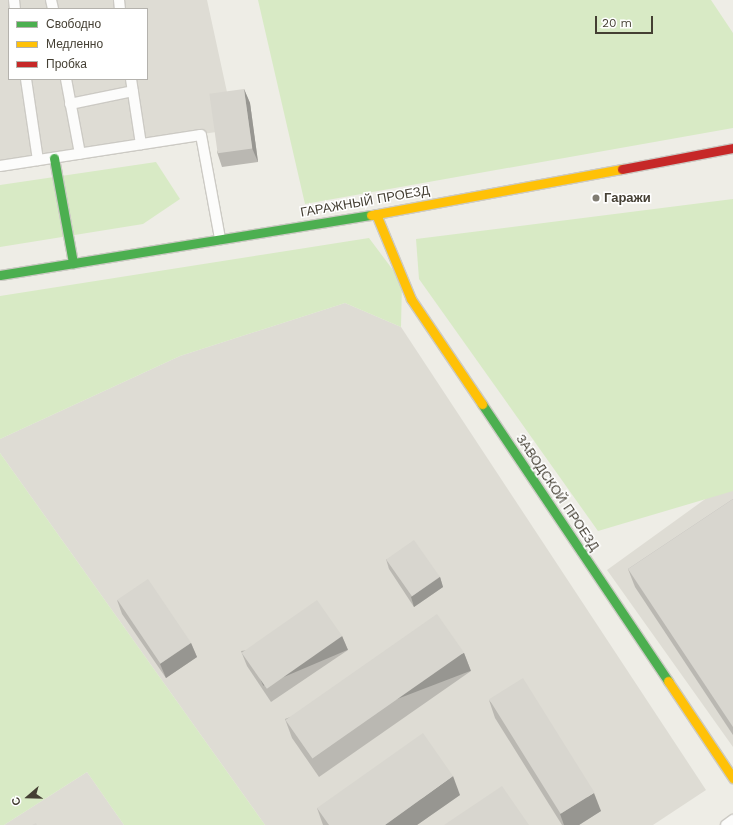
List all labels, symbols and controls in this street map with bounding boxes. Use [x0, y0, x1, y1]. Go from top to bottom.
legend [8, 8, 148, 80]
scale bar [597, 8, 655, 34]
text: 20 m [602, 16, 632, 30]
text: Свободно [46, 17, 101, 31]
text: Медленно [46, 37, 103, 51]
text: Пробка [46, 57, 87, 71]
street label: ГАРАЖНЫЙ ПРОЕЗД [299, 183, 431, 221]
place label: Гаражи [604, 190, 651, 206]
marker: Гаражи [591, 193, 601, 203]
street label: ЗАВОДСКОЙ ПРОЕЗД [512, 432, 602, 554]
north arrow [8, 777, 48, 817]
text: С [9, 795, 24, 807]

